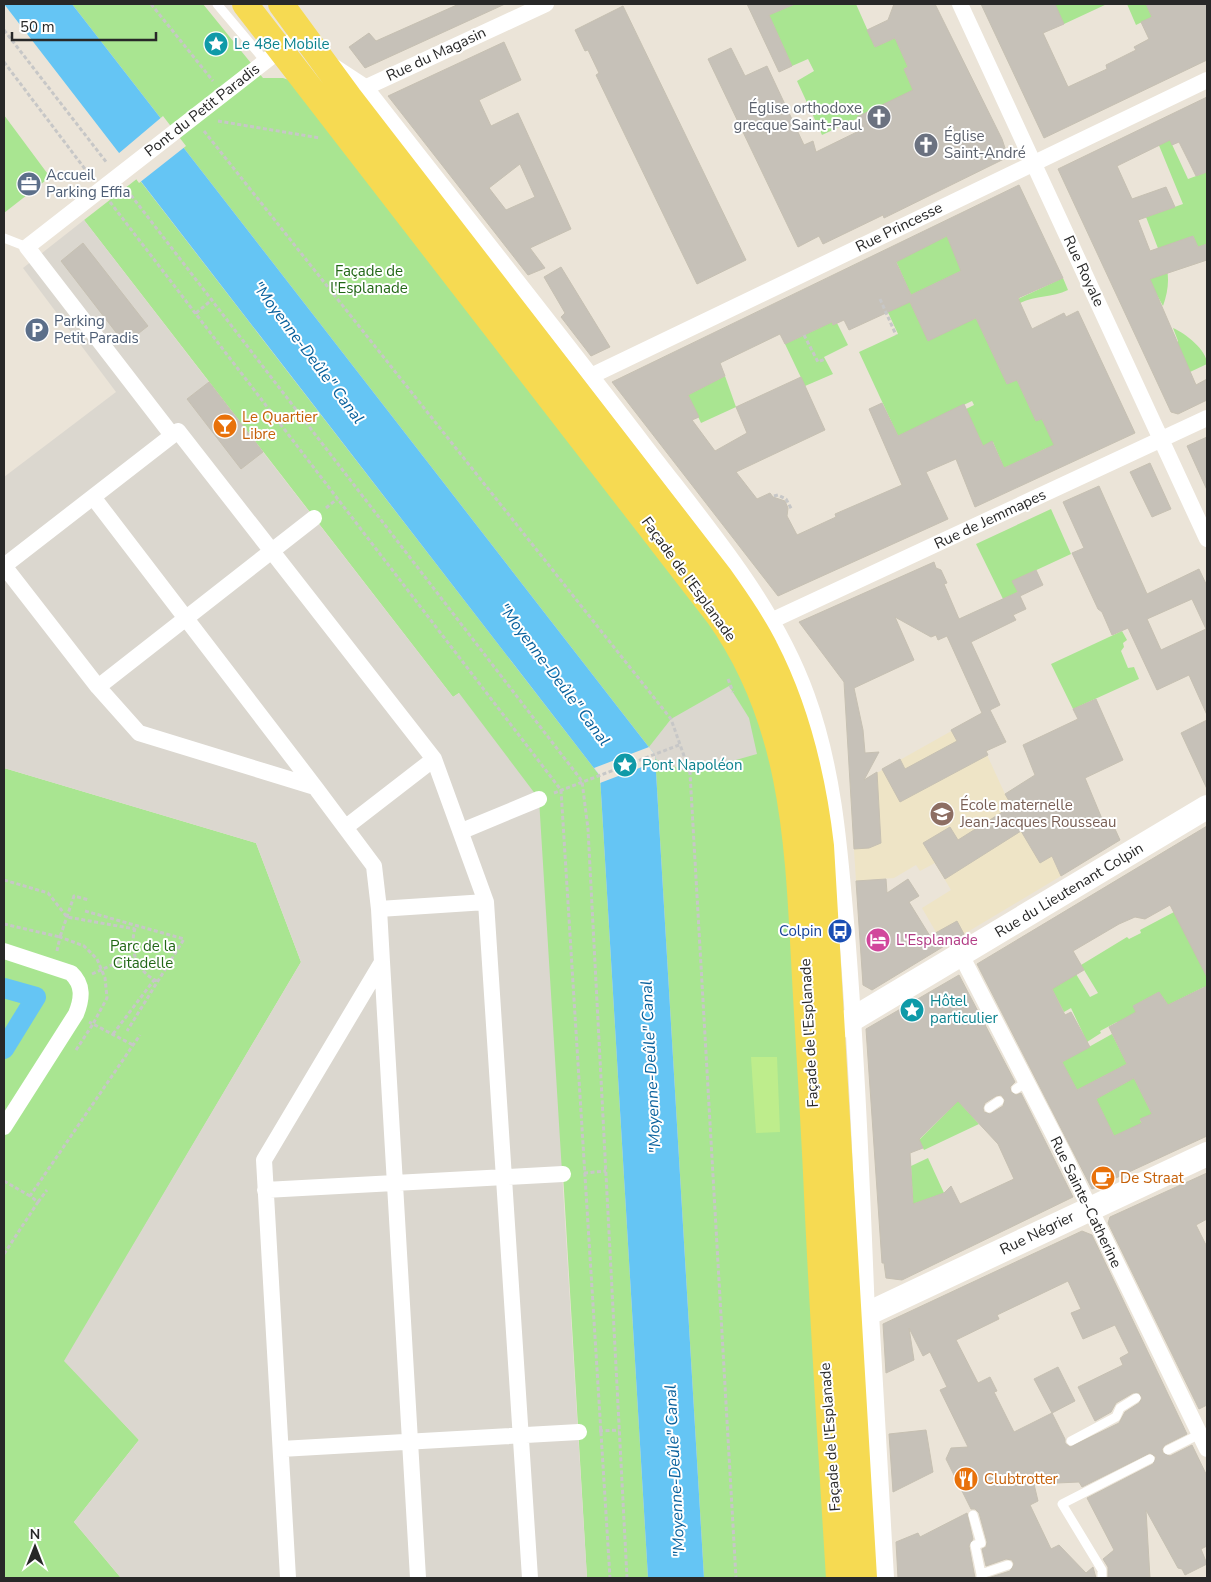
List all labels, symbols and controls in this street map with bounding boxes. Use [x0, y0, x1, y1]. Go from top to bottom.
scale bar [12, 10, 156, 42]
text: 50 m [20, 17, 55, 37]
street label: Rue du Magasin [383, 22, 489, 86]
place icon: Le 48e Mobile [203, 31, 229, 57]
place label: Le 48e Mobile [234, 34, 329, 54]
street label: Pont du Petit Paradis [140, 59, 264, 161]
place label: Église orthodoxe grecque Saint-Paul [734, 98, 863, 135]
church icon: Église orthodoxe grecque Saint-Paul [866, 104, 892, 130]
place label: Église Saint-André [944, 126, 1026, 163]
church icon: Église Saint-André [913, 132, 939, 158]
place label: Accueil Parking Effia [46, 165, 130, 202]
office icon: Accueil Parking Effia [16, 171, 42, 197]
street label: Rue Princesse [852, 197, 946, 257]
street label: Rue Royale [1059, 232, 1109, 310]
park label: Façade de l'Esplanade [330, 261, 408, 298]
water label: "Moyenne-Deûle" Canal [247, 277, 369, 429]
place label: Parking Petit Paradis [54, 311, 139, 348]
parking icon: Parking Petit Paradis [24, 317, 50, 343]
place label: Le Quartier Libre [242, 407, 318, 444]
bar icon: Le Quartier Libre [212, 413, 238, 439]
street label: Rue de Jemmapes [931, 484, 1049, 554]
street label: Façade de l'Esplanade [637, 513, 741, 645]
water label: "Moyenne-Deûle" Canal [493, 599, 615, 751]
place icon: Pont Napoléon [612, 752, 638, 778]
place label: Pont Napoléon [642, 755, 742, 775]
place label: École maternelle Jean-Jacques Rousseau [959, 795, 1116, 832]
school or university icon: École maternelle Jean-Jacques Rousseau [929, 801, 955, 827]
street label: Rue du Lieutenant Colpin [991, 838, 1147, 942]
bus stop icon: Colpin [827, 918, 853, 944]
place label: Colpin [779, 921, 822, 941]
hotel icon: L'Esplanade [865, 927, 891, 953]
place label: L'Esplanade [896, 930, 978, 950]
park label: Parc de la Citadelle [110, 936, 176, 973]
street label: Façade de l'Esplanade [795, 958, 823, 1108]
water label: "Moyenne-Deûle" Canal [635, 980, 667, 1154]
place label: Hôtel particulier [930, 991, 998, 1028]
place icon: Hôtel particulier [899, 997, 925, 1023]
street label: Rue Sainte-Catherine [1045, 1133, 1127, 1271]
cafe icon: De Straat [1090, 1165, 1116, 1191]
place label: De Straat [1120, 1168, 1185, 1188]
street label: Rue Négrier [997, 1206, 1078, 1260]
street label: Façade de l'Esplanade [815, 1362, 845, 1512]
water label: "Moyenne-Deûle" Canal [659, 1384, 691, 1558]
restaurant icon: Clubtrotter [953, 1466, 979, 1492]
place label: Clubtrotter [984, 1469, 1059, 1489]
north arrow [10, 1522, 60, 1572]
text: N [30, 1525, 40, 1544]

